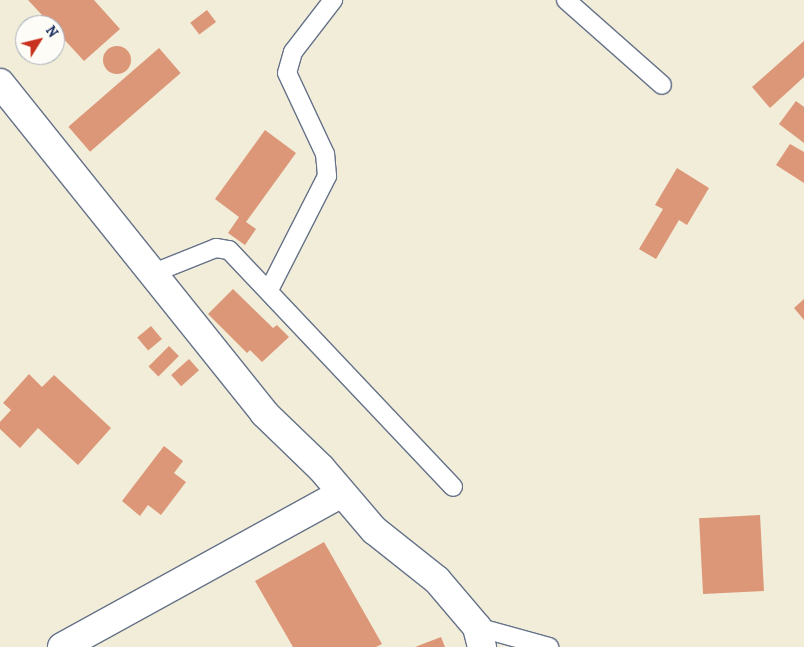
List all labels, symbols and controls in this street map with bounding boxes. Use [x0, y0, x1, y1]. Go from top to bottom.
north arrow [15, 15, 65, 65]
text: N [41, 22, 62, 41]

